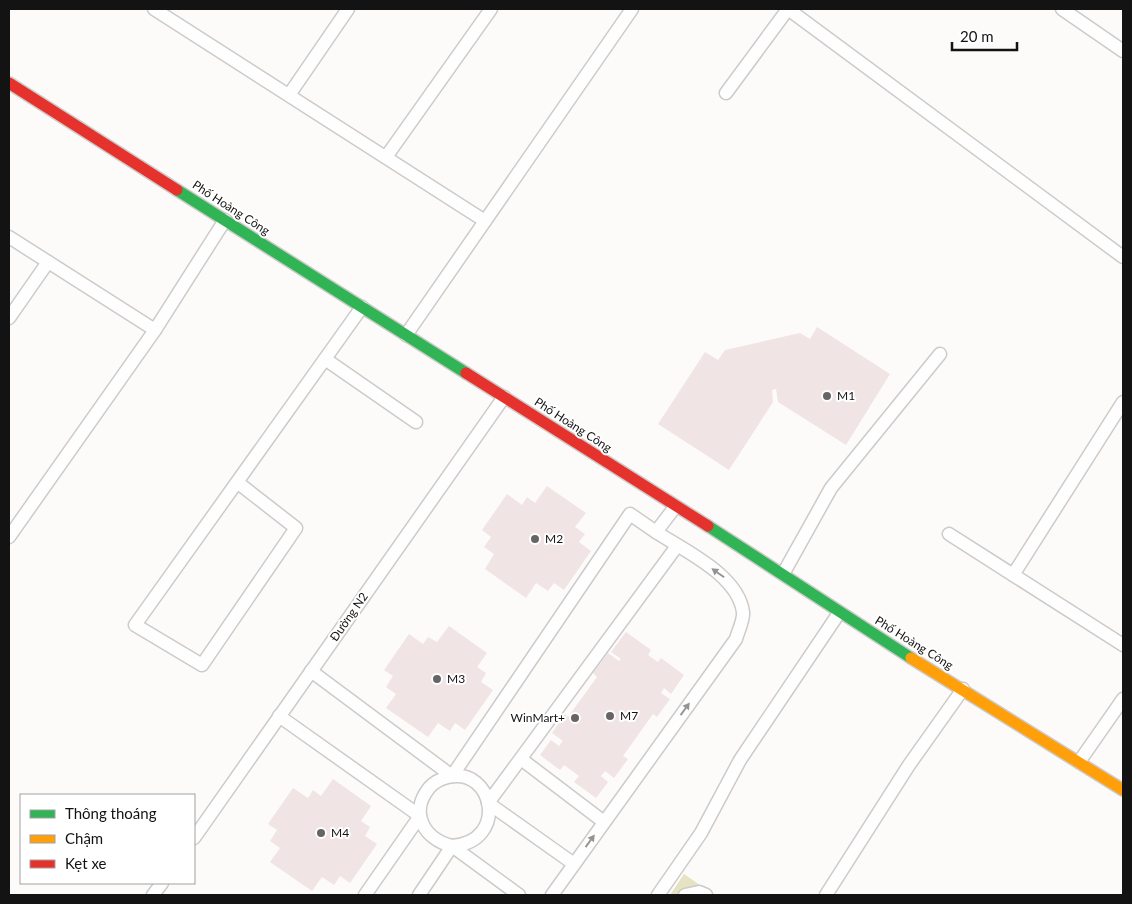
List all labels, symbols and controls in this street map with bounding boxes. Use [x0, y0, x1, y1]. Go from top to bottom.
scale bar [952, 20, 1017, 52]
text: 20 m [960, 27, 994, 45]
street label: Phố Hoàng Công [190, 177, 273, 238]
place label: M1 [837, 388, 855, 403]
marker: M1 [821, 390, 833, 402]
street label: Phố Hoàng Công [532, 394, 615, 455]
place label: M2 [545, 531, 563, 546]
marker: M2 [529, 533, 541, 545]
one-way arrow [711, 568, 725, 578]
street label: Đường N2 [326, 589, 371, 644]
street label: Phố Hoàng Công [872, 613, 956, 673]
place label: M3 [447, 671, 465, 686]
marker: M3 [431, 673, 443, 685]
one-way arrow [680, 702, 690, 716]
place label: M7 [620, 708, 638, 723]
place label: WinMart+ [511, 710, 565, 725]
marker: M7 [604, 710, 616, 722]
marker: WinMart+ [569, 712, 581, 724]
legend [20, 794, 195, 884]
text: Thông thoáng [65, 804, 157, 822]
place label: M4 [331, 825, 349, 840]
marker: M4 [315, 827, 327, 839]
text: Chậm [65, 829, 103, 847]
one-way arrow [585, 834, 595, 848]
text: Kẹt xe [65, 854, 107, 872]

